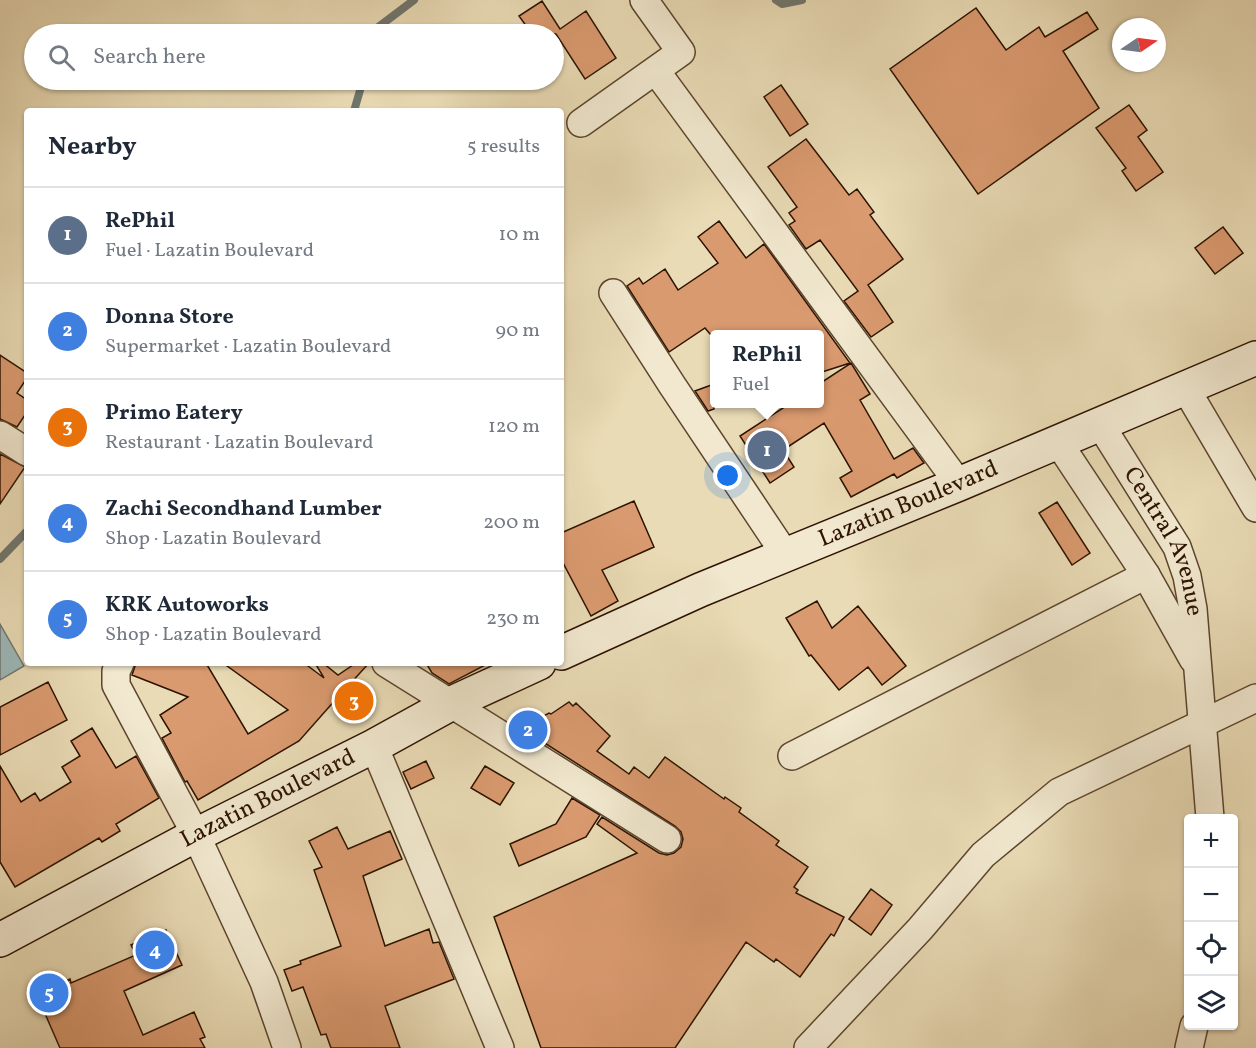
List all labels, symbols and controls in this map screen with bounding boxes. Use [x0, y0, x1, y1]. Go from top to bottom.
north arrow [1112, 18, 1166, 72]
search box [24, 24, 564, 90]
icon: search [45, 41, 78, 74]
text: Search here [93, 42, 206, 73]
text: Nearby [48, 129, 137, 165]
text: 5 results [467, 133, 540, 161]
text: RePhil [105, 206, 175, 237]
text: 1 [63, 221, 72, 249]
text: 10 m [499, 221, 540, 249]
text: Fuel · Lazatin Boulevard [105, 237, 314, 265]
text: Donna Store [105, 302, 234, 333]
text: 2 [62, 317, 73, 345]
text: 90 m [496, 317, 540, 345]
popup [710, 330, 824, 408]
text: Supermarket · Lazatin Boulevard [105, 333, 391, 361]
text: RePhil [732, 340, 802, 371]
text: Fuel [732, 371, 769, 399]
text: Primo Eatery [105, 398, 243, 429]
text: 3 [62, 413, 73, 441]
text: 120 m [488, 413, 540, 441]
pin: 1 [748, 428, 786, 472]
text: Restaurant · Lazatin Boulevard [105, 429, 373, 457]
street label: Lazatin Boulevard [813, 452, 1004, 557]
your location [713, 461, 742, 490]
street label: Central Avenue [1114, 461, 1211, 617]
text: Zachi Secondhand Lumber [105, 494, 382, 525]
text: 4 [61, 509, 74, 537]
text: 200 m [483, 509, 540, 537]
text: Shop · Lazatin Boulevard [105, 525, 322, 553]
text: KRK Autoworks [105, 590, 269, 621]
text: 5 [63, 605, 72, 633]
text: 230 m [486, 605, 540, 633]
text: Shop · Lazatin Boulevard [105, 621, 322, 649]
pin: 3 [334, 678, 374, 724]
pin: 2 [508, 708, 548, 752]
street label: Lazatin Boulevard [175, 741, 361, 857]
map controls [1184, 814, 1238, 1030]
button: + [1184, 814, 1238, 868]
button: − [1184, 868, 1238, 922]
button: locate [1184, 922, 1238, 976]
pin: 4 [136, 928, 174, 972]
pin: 5 [29, 970, 68, 1016]
button: layers [1184, 976, 1238, 1030]

